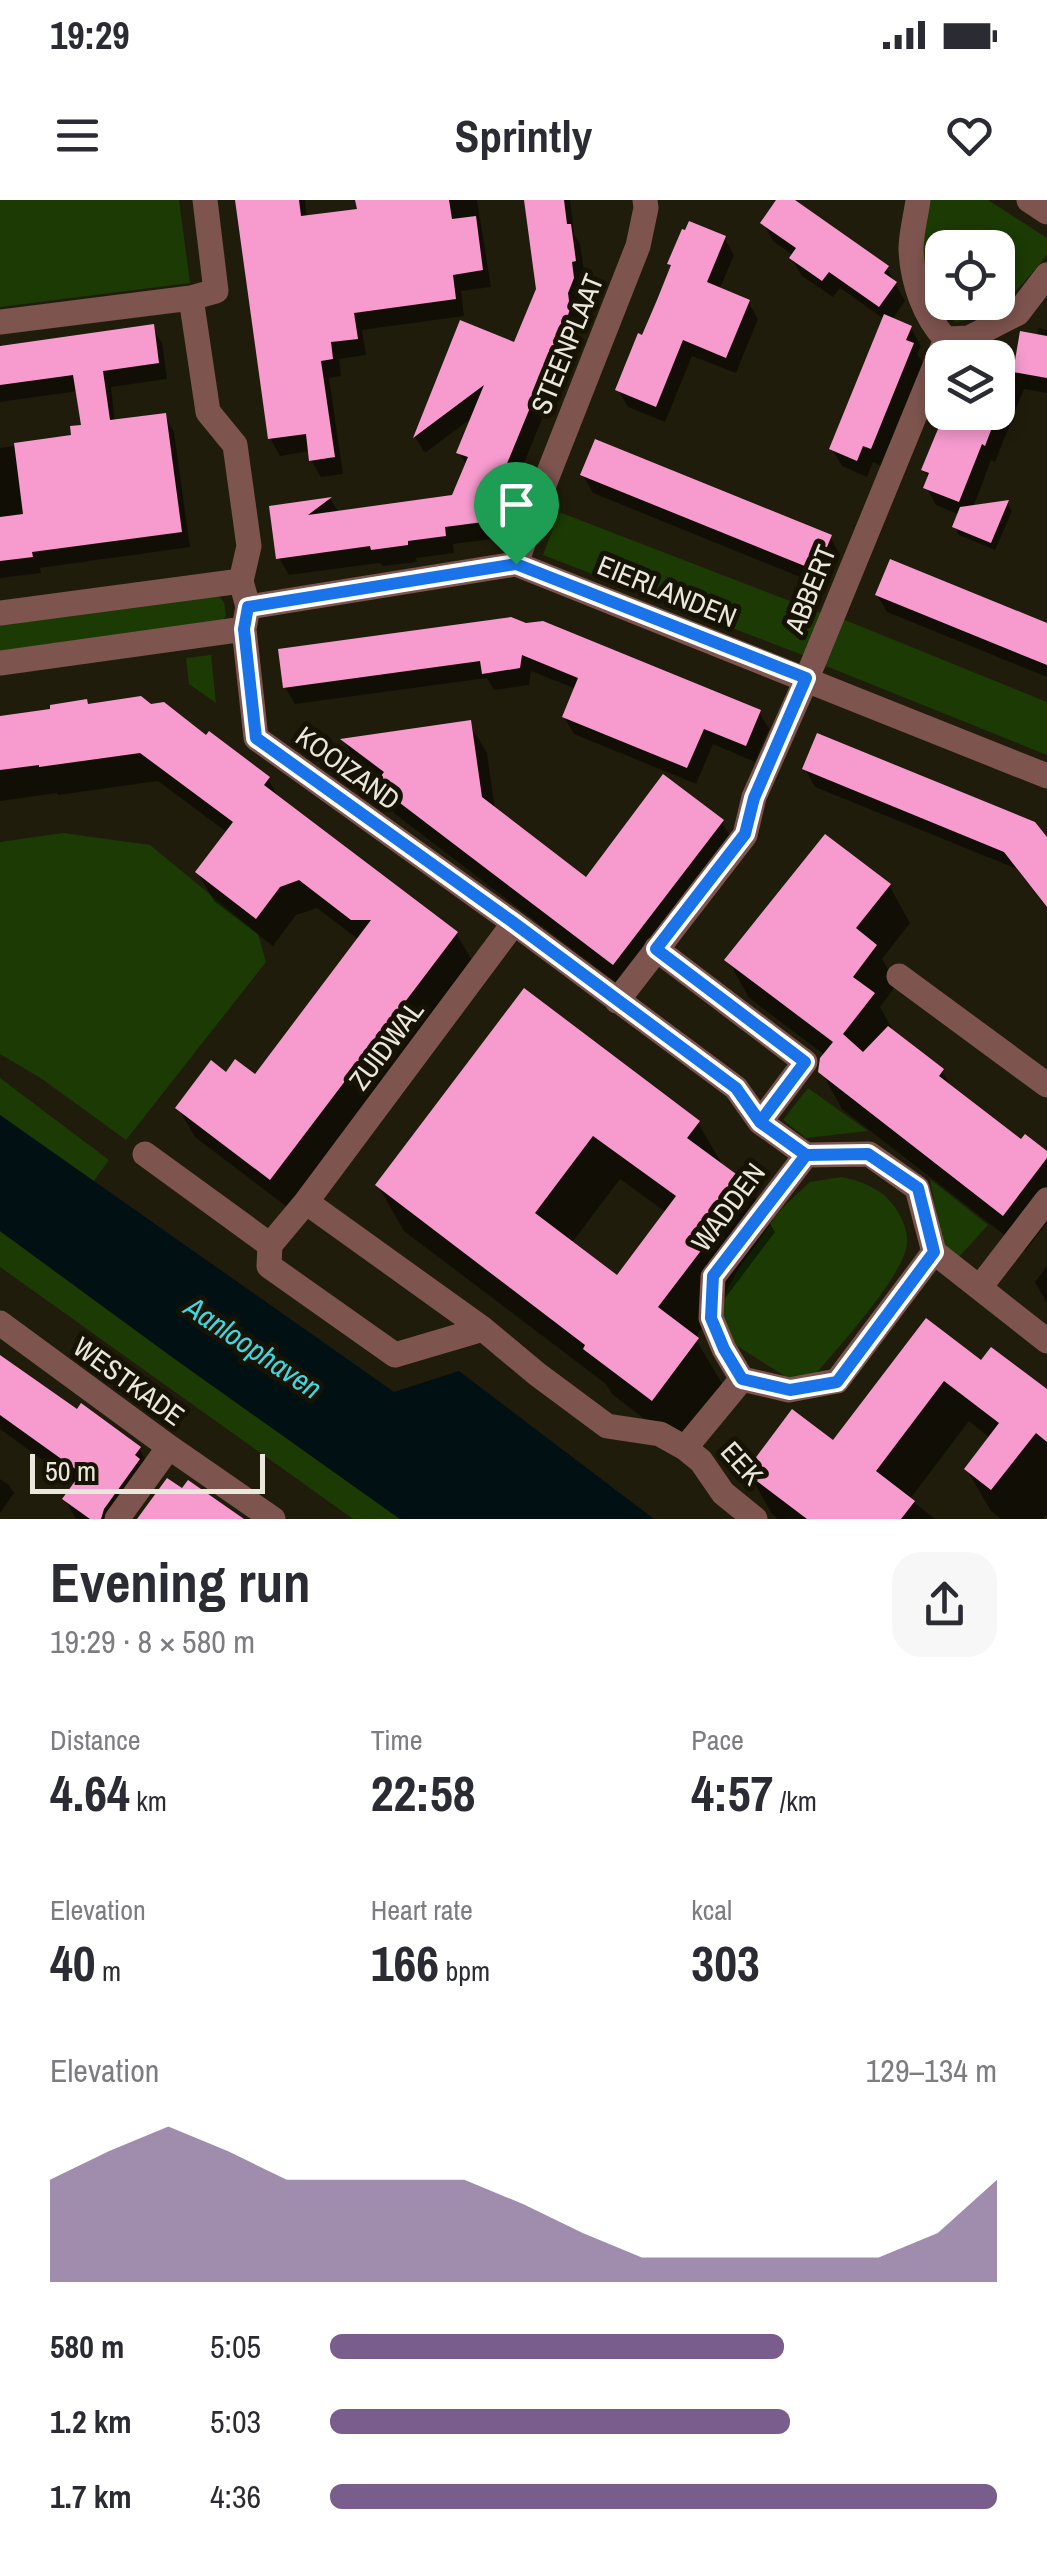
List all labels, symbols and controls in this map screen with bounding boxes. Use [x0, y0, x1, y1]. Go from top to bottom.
text: 19:29 [50, 10, 130, 61]
text: Sprintly [455, 105, 592, 166]
icon: menu [50, 108, 105, 163]
icon: heart [942, 108, 997, 163]
map controls [925, 230, 1015, 430]
button: locate [925, 230, 1015, 320]
street label: STEENPLAAT [522, 268, 612, 420]
button: layers [925, 340, 1015, 430]
pin [474, 462, 559, 565]
icon: arrive [489, 477, 544, 532]
street label: ABBERT [775, 539, 845, 639]
street label: EIERLANDEN [592, 546, 742, 636]
street label: KOOIZAND [288, 717, 408, 819]
street label: ZUIDWAL [340, 992, 432, 1097]
street label: WADDEN [682, 1155, 774, 1259]
water label: Aanloophaven [176, 1285, 330, 1408]
street label: WESTKADE [66, 1328, 192, 1434]
street label: EEK [713, 1433, 771, 1493]
scale bar [30, 1449, 265, 1494]
text: 50 m [45, 1452, 96, 1490]
text: Evening run [50, 1545, 311, 1619]
button: share [892, 1552, 997, 1657]
text: 19:29 · 8 × 580 m [50, 1620, 255, 1663]
text: Distance [50, 1721, 141, 1759]
text: Time [371, 1721, 422, 1759]
text: Pace [691, 1721, 744, 1759]
text: 4.64 [50, 1759, 130, 1827]
text: 22:58 [371, 1759, 476, 1827]
text: 4:57 [691, 1759, 773, 1827]
text: km [130, 1782, 167, 1820]
text: /km [773, 1782, 817, 1820]
text: Elevation [50, 1891, 146, 1929]
text: Heart rate [371, 1891, 473, 1929]
text: kcal [691, 1891, 732, 1929]
text: 40 [50, 1929, 96, 1997]
text: 166 [371, 1929, 439, 1997]
text: 303 [691, 1929, 760, 1997]
text: m [96, 1952, 121, 1990]
text: bpm [439, 1952, 490, 1990]
text: Elevation [50, 2049, 159, 2092]
text: 129–134 m [866, 2049, 997, 2092]
text: 580 m [50, 2325, 124, 2368]
text: 5:05 [210, 2325, 261, 2368]
text: 1.2 km [50, 2400, 132, 2443]
text: 5:03 [210, 2400, 261, 2443]
text: 1.7 km [50, 2475, 132, 2518]
text: 4:36 [210, 2475, 261, 2518]

